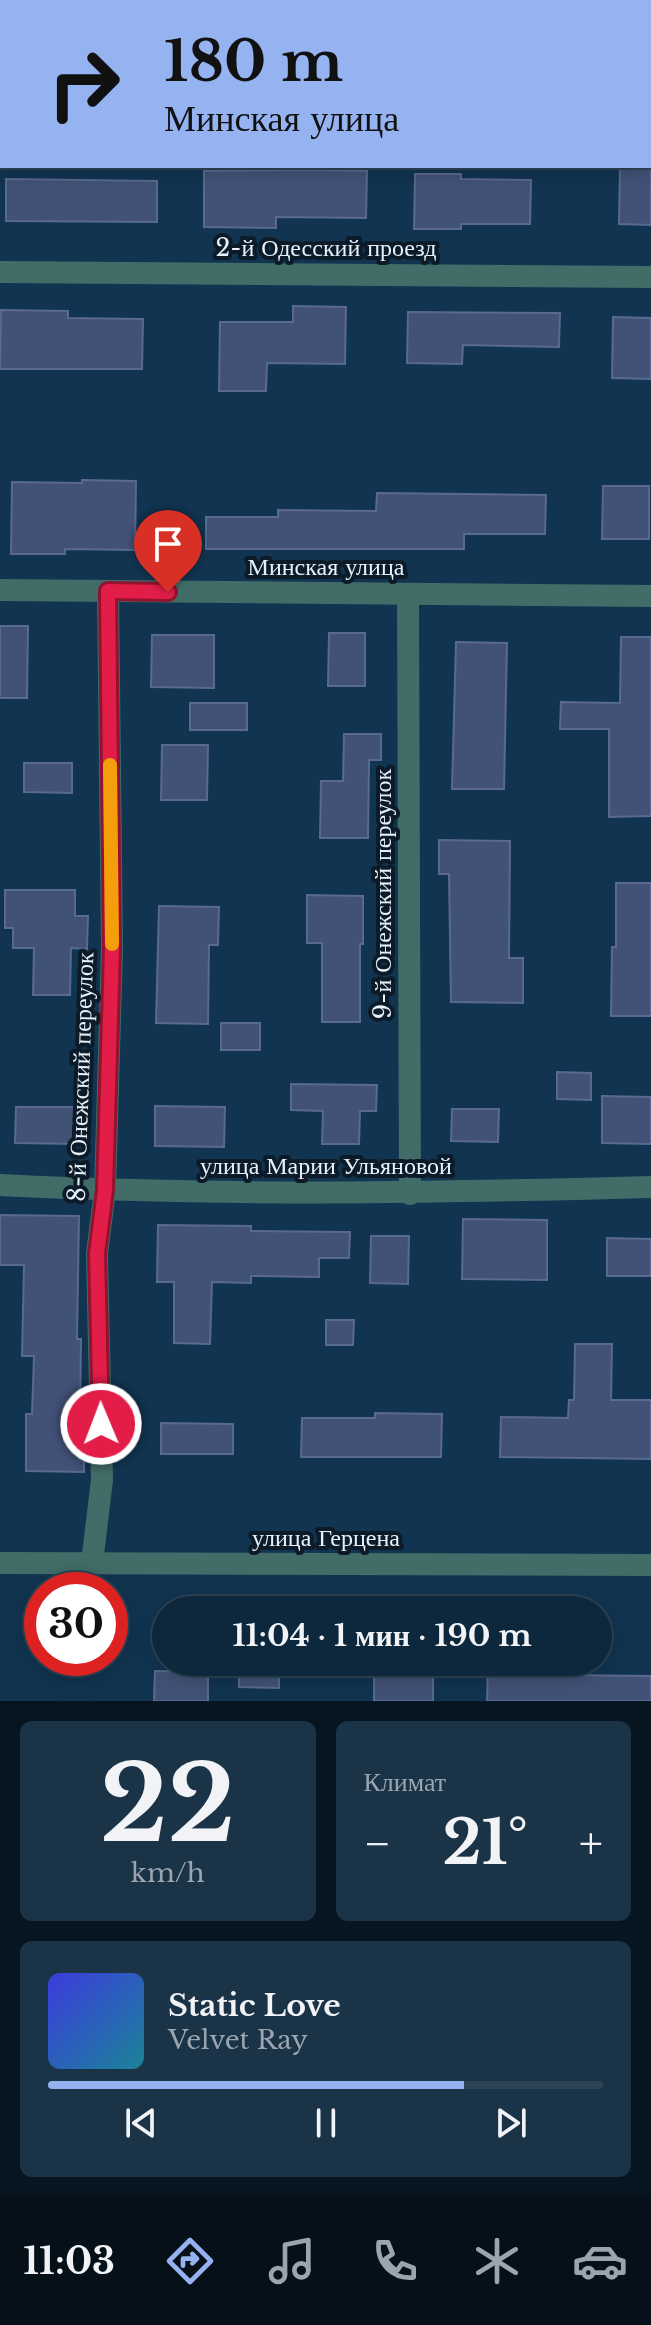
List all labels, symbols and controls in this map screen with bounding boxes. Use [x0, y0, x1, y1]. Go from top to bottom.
text: 180 m [164, 27, 343, 96]
icon: right [32, 32, 136, 136]
text: Минская улица [164, 96, 399, 141]
street label: 2-й Одесский проезд [216, 233, 437, 262]
pin [134, 510, 202, 592]
icon: arrive [146, 522, 190, 566]
street label: Минская улица [248, 552, 405, 581]
street label: 9-й Онежский переулок [368, 769, 397, 1019]
street label: 8-й Онежский переулок [62, 952, 99, 1202]
street label: улица Марии Ульяновой [200, 1151, 452, 1180]
position arrow [59, 1382, 143, 1466]
street label: улица Герцена [252, 1523, 400, 1552]
speed limit sign: 30 [24, 1572, 128, 1676]
text: 11:04 · 1 мин · 190 m [232, 1617, 532, 1654]
text: 22 [100, 1740, 235, 1869]
text: Климат [364, 1766, 446, 1798]
text: 21° [442, 1806, 528, 1880]
text: − [364, 1816, 391, 1871]
text: + [579, 1816, 603, 1871]
text: km/h [131, 1857, 205, 1889]
text: Static Love [168, 1987, 341, 2024]
text: Velvet Ray [168, 2024, 308, 2056]
icon: previous [119, 2101, 163, 2145]
icon: pause [304, 2101, 348, 2145]
icon: next [489, 2101, 533, 2145]
icon: directions [162, 2233, 218, 2289]
icon: music [264, 2233, 320, 2289]
icon: phone [367, 2233, 423, 2289]
icon: climate [469, 2233, 525, 2289]
icon: car [572, 2233, 628, 2289]
text: 11:03 [23, 2239, 115, 2284]

